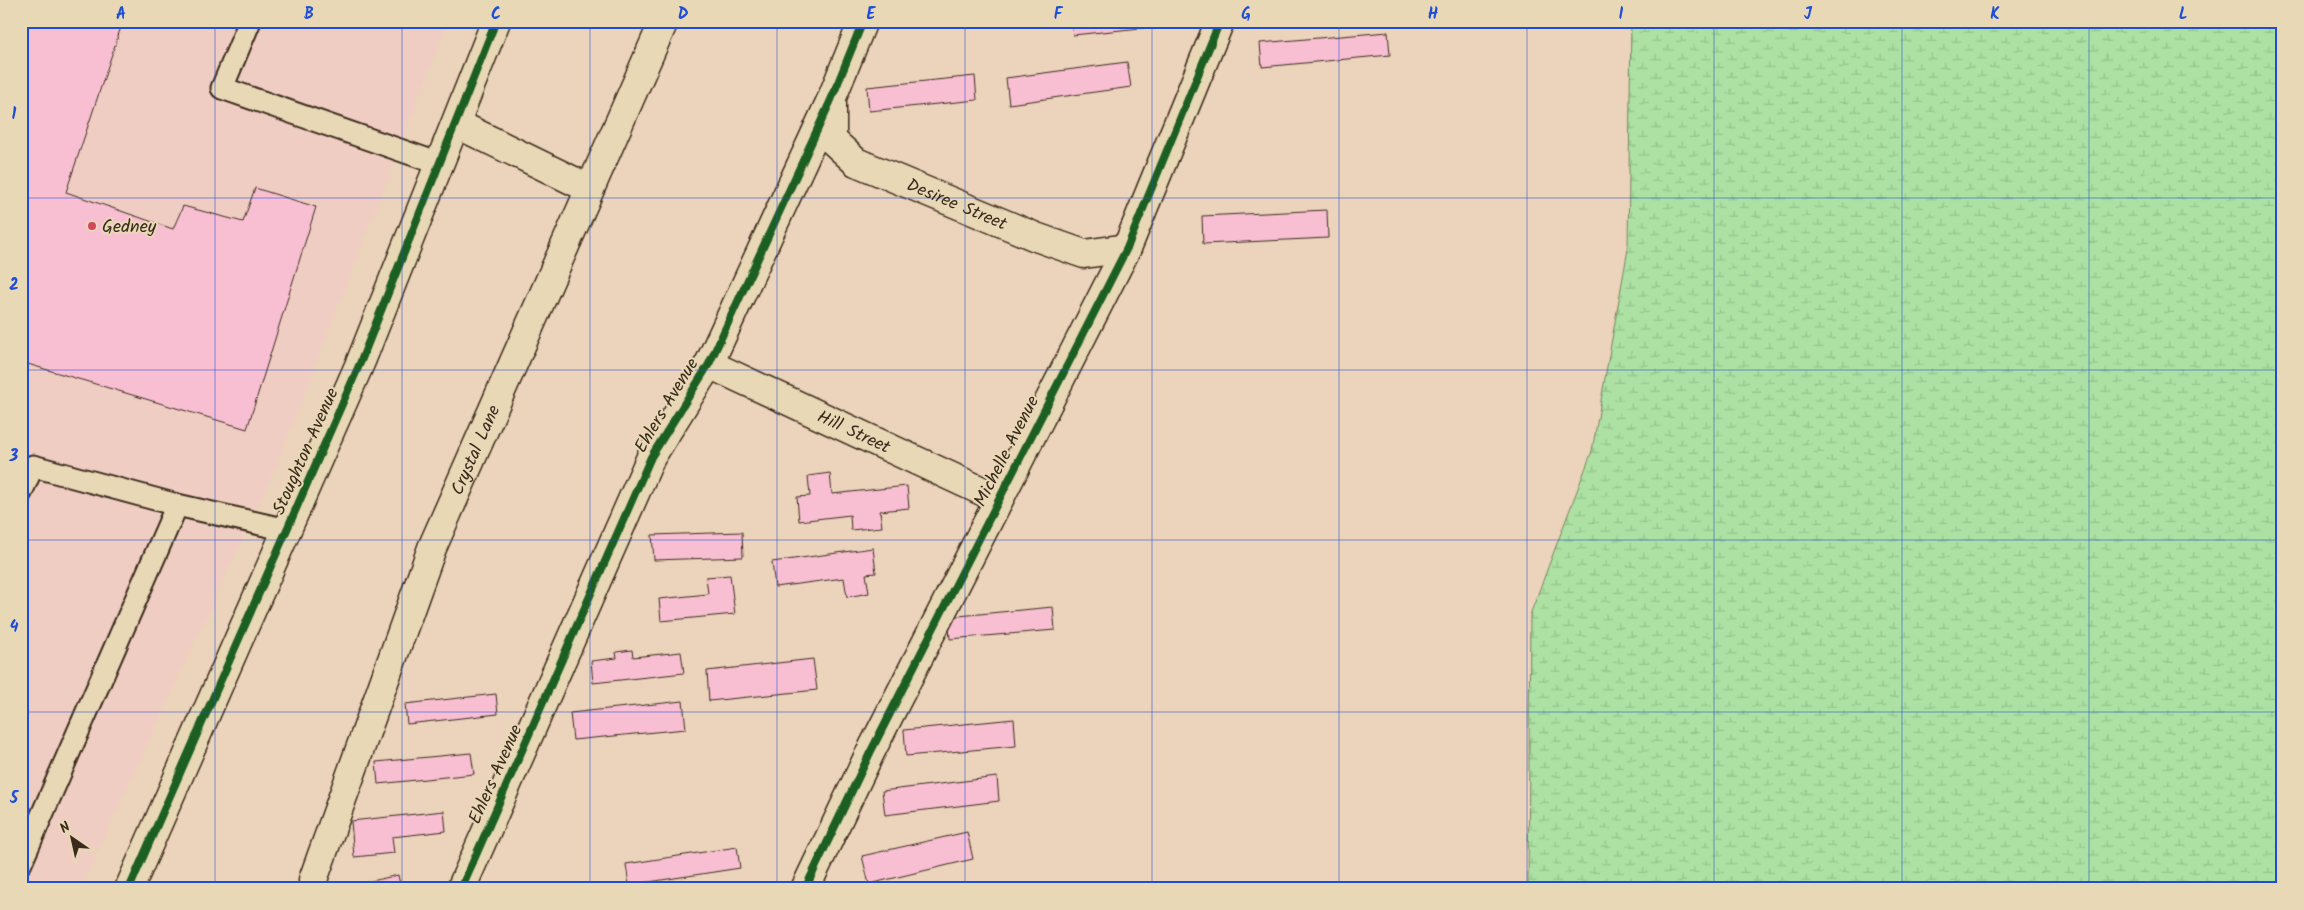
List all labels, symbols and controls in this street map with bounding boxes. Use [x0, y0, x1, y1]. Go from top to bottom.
text: A [116, 2, 126, 27]
text: B [304, 2, 314, 27]
text: C [491, 2, 501, 27]
text: D [678, 2, 689, 27]
text: E [867, 2, 877, 27]
text: F [1054, 2, 1064, 27]
text: G [1241, 2, 1251, 27]
text: H [1428, 2, 1438, 27]
text: I [1619, 2, 1624, 27]
text: J [1804, 2, 1813, 27]
text: K [1990, 2, 2000, 27]
text: L [2179, 2, 2187, 27]
text: 1 [12, 102, 17, 127]
street label: Desiree Street [902, 172, 1012, 240]
place label: Gedney [102, 213, 157, 242]
marker: Gedney [86, 220, 98, 232]
text: 2 [9, 273, 19, 298]
street label: Ehlers Avenue [627, 353, 707, 459]
street label: Stoughton Avenue [265, 383, 347, 520]
street label: Michelle Avenue [967, 391, 1048, 512]
street label: Crystal Lane [444, 401, 509, 500]
street label: Hill Street [812, 403, 896, 463]
text: 3 [9, 444, 19, 469]
text: 4 [10, 615, 19, 640]
street label: Ehlers Avenue [461, 720, 531, 829]
text: 5 [9, 786, 20, 811]
north arrow [48, 812, 98, 862]
text: N [55, 816, 75, 840]

